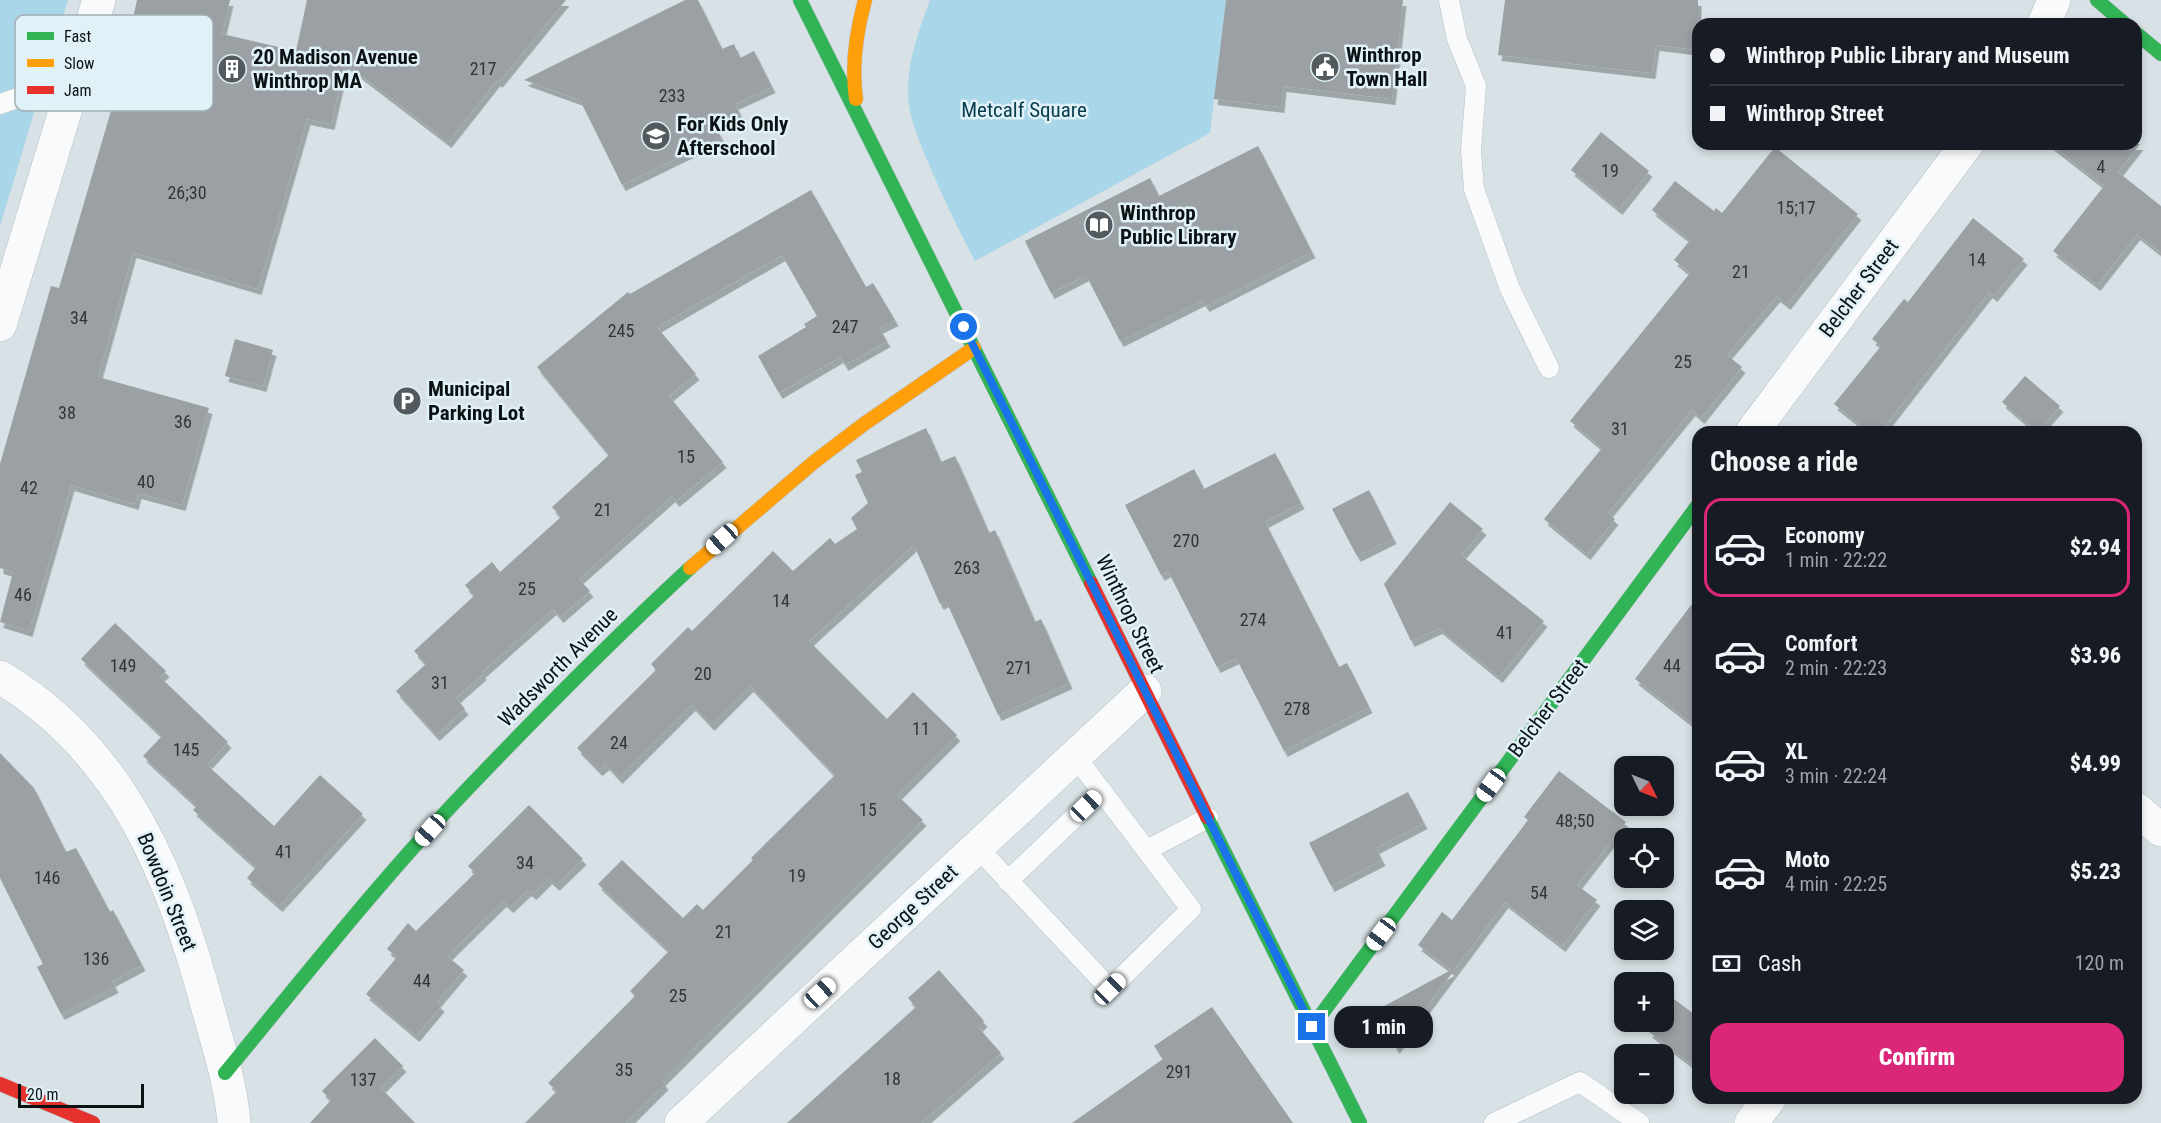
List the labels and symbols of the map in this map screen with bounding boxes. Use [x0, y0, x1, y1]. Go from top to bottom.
legend [15, 15, 213, 111]
text: Fast [64, 27, 91, 46]
place label: Winthrop Town Hall [1346, 43, 1428, 91]
place label: 20 Madison Avenue Winthrop MA [253, 45, 418, 93]
public building icon: Winthrop Town Hall [1309, 51, 1341, 83]
building icon: 20 Madison Avenue Winthrop MA [216, 53, 248, 85]
text: Slow [64, 54, 94, 73]
house number: 217 [470, 58, 496, 79]
text: Jam [64, 81, 91, 100]
house number: 233 [659, 85, 685, 106]
park label: Metcalf Square [961, 98, 1087, 122]
place label: For Kids Only Afterschool [677, 112, 789, 160]
school or university icon: For Kids Only Afterschool [640, 120, 672, 152]
house number: 4 [2097, 156, 2106, 177]
house number: 19 [1601, 160, 1619, 181]
house number: 26;30 [167, 182, 207, 203]
house number: 15;17 [1776, 197, 1816, 218]
place label: Winthrop Public Library [1120, 201, 1237, 249]
library icon: Winthrop Public Library [1083, 209, 1115, 241]
street label: Belcher Street [1814, 234, 1904, 342]
house number: 14 [1968, 249, 1986, 270]
house number: 21 [1732, 261, 1750, 282]
house number: 34 [70, 307, 88, 328]
route start [950, 313, 977, 340]
house number: 247 [832, 316, 858, 337]
house number: 245 [608, 320, 634, 341]
house number: 25 [1674, 351, 1692, 372]
place label: Municipal Parking Lot [428, 377, 525, 425]
parking icon: Municipal Parking Lot [391, 385, 423, 417]
house number: 38 [58, 402, 76, 423]
house number: 36 [174, 411, 192, 432]
house number: 31 [1611, 418, 1629, 439]
house number: 15 [677, 446, 695, 467]
house number: 40 [137, 471, 155, 492]
house number: 42 [20, 477, 38, 498]
house number: 21 [594, 499, 612, 520]
car [703, 520, 741, 558]
house number: 270 [1173, 530, 1199, 551]
street label: Winthrop Street [1091, 551, 1169, 677]
house number: 263 [954, 557, 980, 578]
house number: 25 [518, 578, 536, 599]
house number: 46 [14, 584, 32, 605]
house number: 14 [772, 590, 790, 611]
street label: Wadsworth Avenue [493, 602, 623, 732]
house number: 274 [1240, 609, 1266, 630]
house number: 41 [1496, 622, 1514, 643]
street label: Belcher Street [1503, 654, 1593, 762]
house number: 149 [110, 655, 136, 676]
house number: 44 [1663, 655, 1681, 676]
house number: 271 [1006, 657, 1032, 678]
house number: 20 [694, 663, 712, 684]
house number: 31 [431, 672, 449, 693]
house number: 278 [1284, 698, 1310, 719]
house number: 11 [912, 718, 930, 739]
house number: 24 [610, 732, 628, 753]
house number: 145 [173, 739, 199, 760]
north arrow [1614, 756, 1674, 816]
car [1473, 765, 1509, 805]
car [1067, 787, 1105, 825]
house number: 15 [859, 799, 877, 820]
house number: 48;50 [1555, 810, 1595, 831]
car [411, 811, 449, 849]
street label: Bowdoin Street [132, 829, 202, 955]
house number: 41 [275, 841, 293, 862]
house number: 34 [516, 852, 534, 873]
street label: George Street [863, 860, 963, 954]
house number: 19 [788, 865, 806, 886]
house number: 146 [34, 867, 60, 888]
house number: 54 [1530, 882, 1548, 903]
car [1363, 914, 1399, 954]
house number: 21 [715, 921, 733, 942]
house number: 136 [83, 948, 109, 969]
house number: 44 [413, 970, 431, 991]
car [1091, 970, 1129, 1008]
car [801, 974, 839, 1012]
house number: 25 [669, 985, 687, 1006]
callout: 1 min [1333, 1006, 1432, 1048]
route end [1298, 1013, 1325, 1040]
house number: 35 [615, 1059, 633, 1080]
house number: 291 [1166, 1061, 1192, 1082]
house number: 18 [883, 1068, 901, 1089]
house number: 137 [350, 1069, 376, 1090]
scale bar [18, 1081, 144, 1108]

